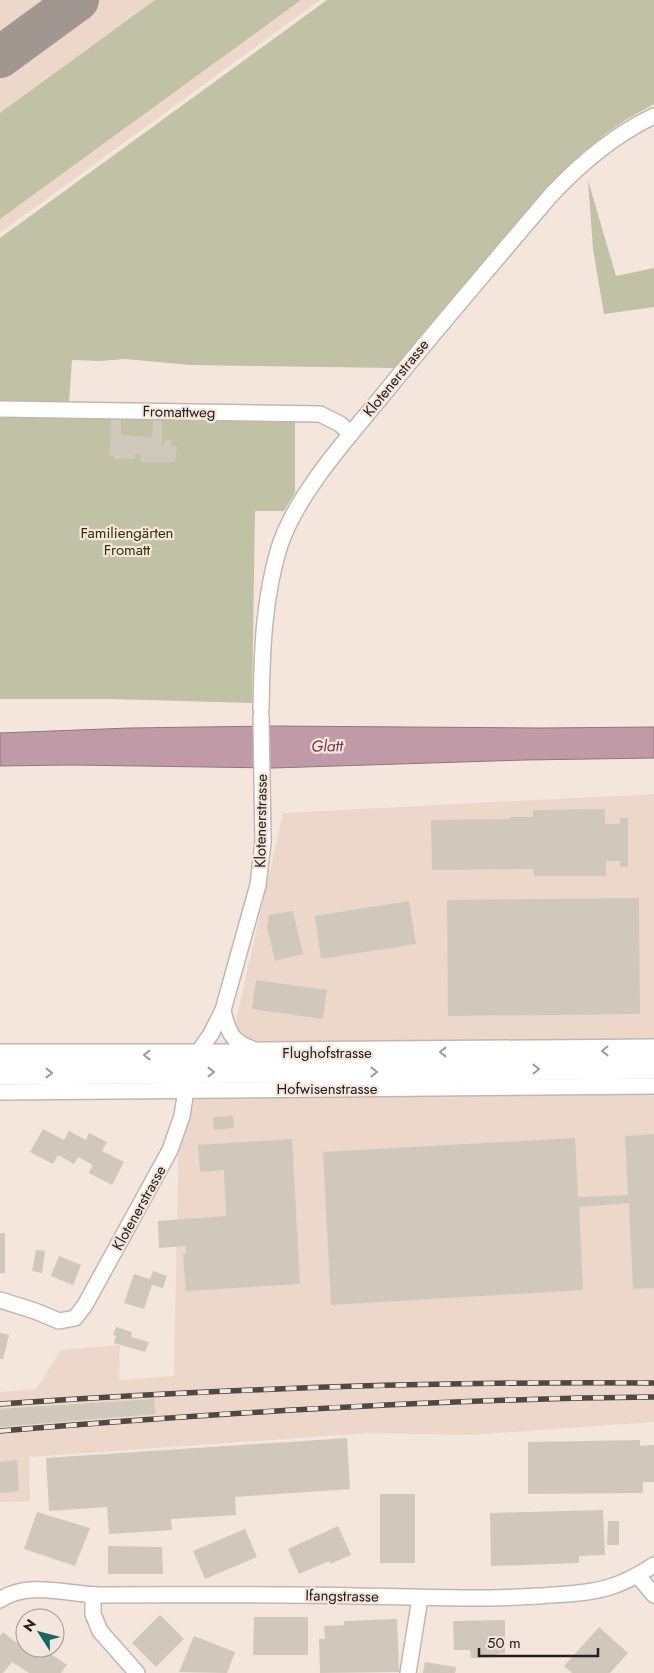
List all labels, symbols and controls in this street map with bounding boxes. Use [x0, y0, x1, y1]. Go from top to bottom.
street label: Klotenerstrasse [358, 334, 434, 421]
street label: Fromattweg [142, 400, 216, 424]
park label: Familiengärten Fromatt [81, 522, 174, 561]
water label: Glatt [311, 734, 344, 758]
street label: Klotenerstrasse [249, 774, 273, 868]
street label: Flughofstrasse [282, 1042, 372, 1064]
one-way arrow [601, 1046, 609, 1056]
one-way arrow [439, 1047, 446, 1057]
one-way arrow [143, 1050, 151, 1060]
one-way arrow [532, 1064, 540, 1074]
one-way arrow [370, 1066, 378, 1077]
one-way arrow [207, 1067, 215, 1078]
one-way arrow [45, 1068, 53, 1079]
street label: Hofwisenstrasse [277, 1078, 378, 1100]
street label: Klotenerstrasse [107, 1161, 172, 1254]
street label: Ifangstrasse [305, 1584, 379, 1608]
north arrow [15, 1608, 65, 1658]
text: N [18, 1615, 41, 1636]
scale bar [479, 1626, 598, 1658]
text: 50 m [487, 1632, 521, 1654]

